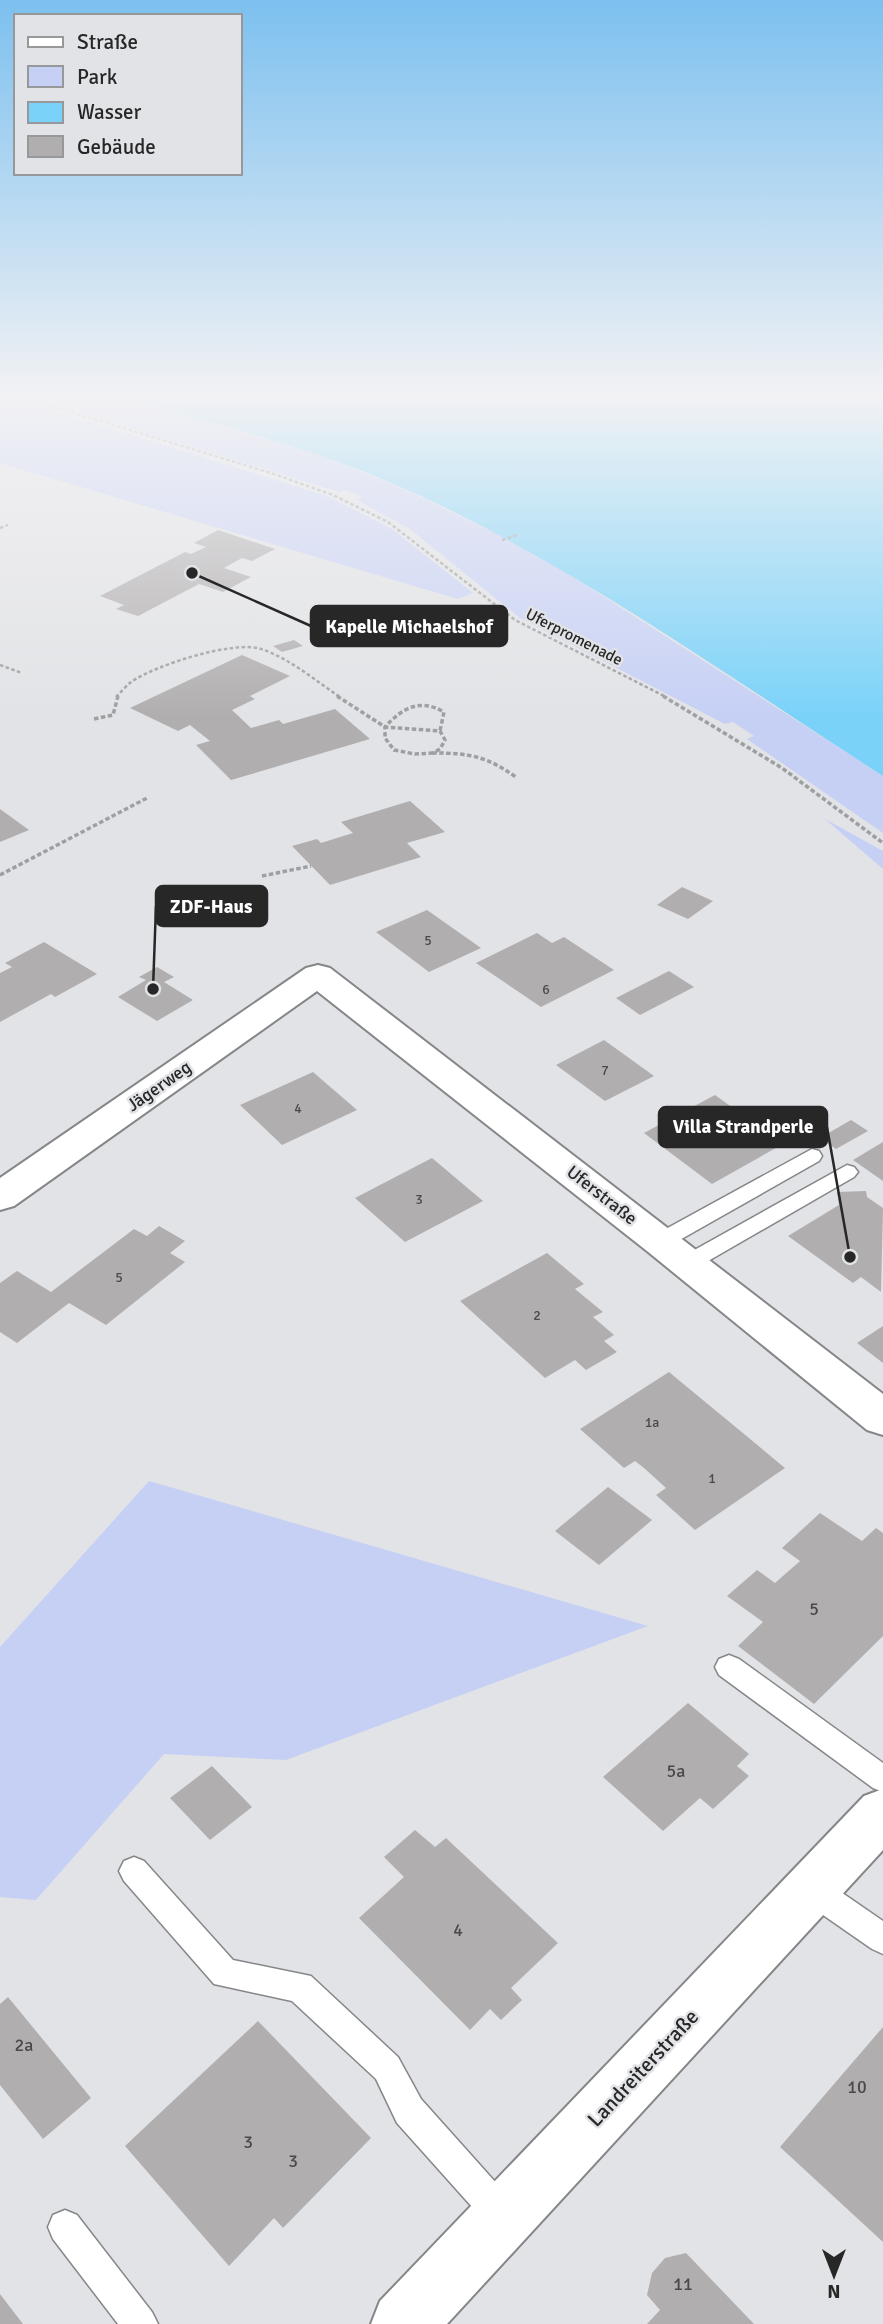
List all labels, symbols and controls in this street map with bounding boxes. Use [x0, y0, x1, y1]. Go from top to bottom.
legend [14, 14, 242, 175]
text: Straße [77, 29, 138, 55]
text: Park [77, 64, 118, 90]
text: Wasser [77, 99, 142, 125]
text: Gebäude [77, 134, 156, 160]
street label: Uferpromenade [522, 604, 626, 670]
callout: Kapelle Michaelshof [311, 606, 507, 646]
text: Kapelle Michaelshof [325, 615, 494, 639]
callout: ZDF-Haus [156, 886, 267, 926]
text: ZDF-Haus [170, 895, 252, 919]
house number: 5 [424, 932, 432, 949]
house number: 6 [542, 981, 550, 998]
street label: Jägerweg [123, 1056, 195, 1116]
house number: 7 [601, 1062, 609, 1079]
house number: 4 [294, 1100, 302, 1117]
callout: Villa Strandperle [659, 1107, 827, 1147]
text: Villa Strandperle [673, 1115, 813, 1139]
street label: Uferstraße [562, 1161, 642, 1229]
house number: 3 [415, 1191, 423, 1208]
house number: 5 [115, 1269, 123, 1286]
house number: 2 [533, 1307, 541, 1324]
house number: 1a [645, 1414, 659, 1431]
house number: 1 [708, 1470, 716, 1487]
house number: 5 [809, 1598, 819, 1620]
house number: 5a [667, 1760, 685, 1782]
house number: 4 [453, 1919, 463, 1941]
street label: Landreiterstraße [582, 2004, 704, 2132]
house number: 2a [15, 2034, 33, 2056]
house number: 10 [847, 2076, 867, 2098]
house number: 3 [243, 2131, 253, 2153]
house number: 3 [288, 2150, 298, 2172]
north arrow [799, 2240, 869, 2310]
house number: 11 [673, 2273, 693, 2295]
text: N [827, 2279, 841, 2303]

